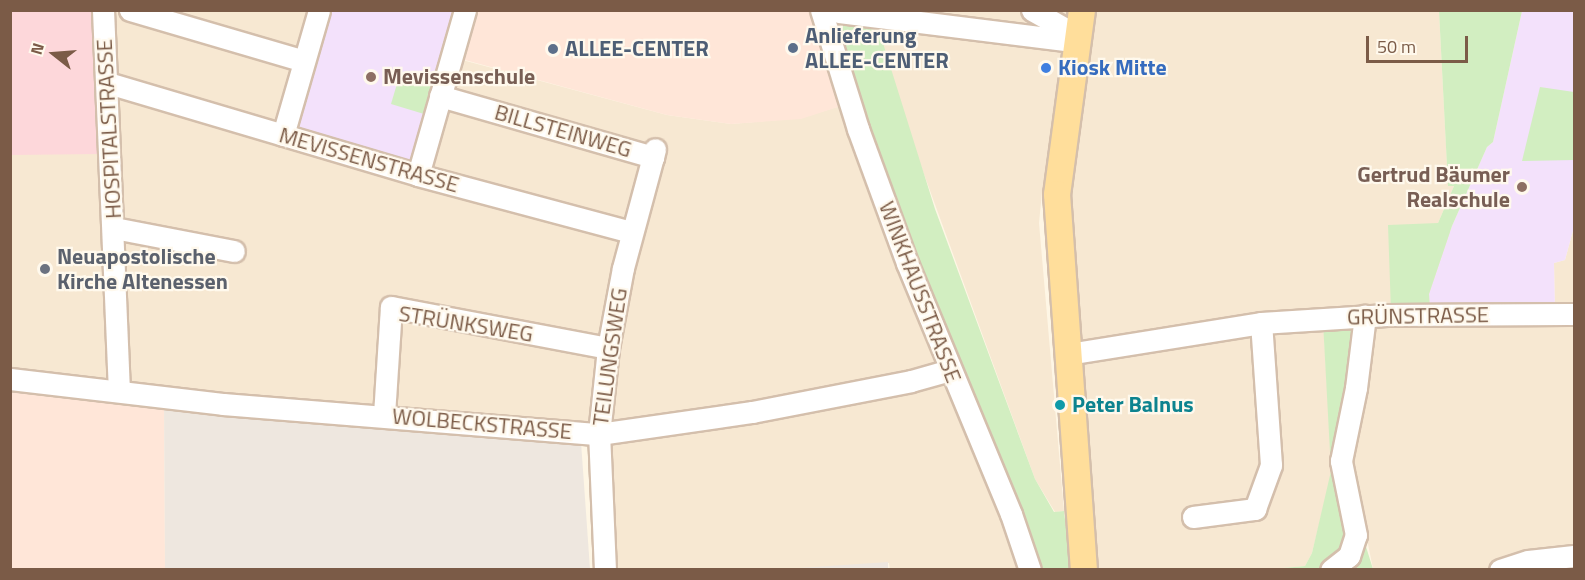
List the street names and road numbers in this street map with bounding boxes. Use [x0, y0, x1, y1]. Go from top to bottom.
street label: HOSPITALSTRASSE [91, 39, 127, 219]
street label: BILLSTEINWEG [492, 99, 634, 163]
street label: MEVISSENSTRASSE [276, 122, 462, 198]
street label: WINKHAUSSTRASSE [873, 198, 967, 386]
street label: TEILUNGSWEG [587, 286, 633, 428]
street label: STRÜNKSWEG [397, 300, 535, 348]
street label: GRÜNSTRASSE [1347, 302, 1489, 330]
street label: WOLBECKSTRASSE [391, 403, 573, 445]

